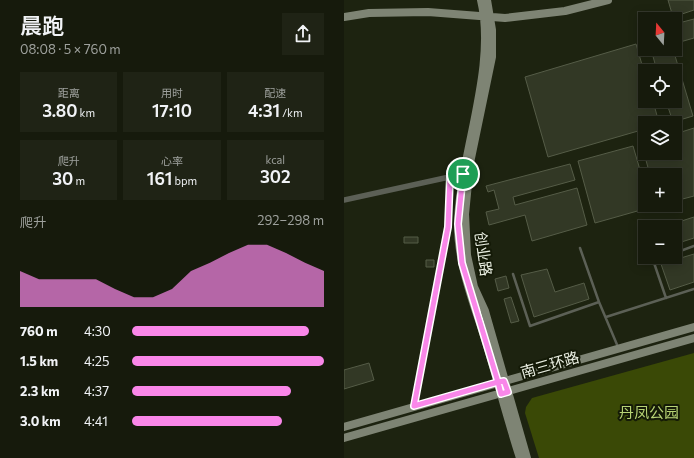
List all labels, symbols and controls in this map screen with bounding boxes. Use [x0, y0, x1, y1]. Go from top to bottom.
text: 晨跑 [20, 12, 64, 39]
north arrow [638, 12, 682, 56]
map controls [638, 12, 682, 264]
button: share [282, 13, 324, 55]
text: 08:08 · 5 × 760 m [20, 41, 121, 57]
button: locate [638, 64, 682, 108]
text: 距离 [58, 86, 80, 99]
text: 用时 [161, 86, 183, 99]
text: 配速 [264, 86, 286, 99]
text: 3.80 [42, 100, 78, 121]
text: 17:10 [152, 100, 192, 121]
text: 4:31 [248, 100, 280, 121]
text: km [78, 106, 95, 119]
text: /km [280, 106, 303, 119]
button: layers [638, 116, 682, 160]
text: kcal [265, 153, 285, 166]
text: 爬升 [58, 154, 80, 167]
text: 心率 [161, 154, 183, 167]
pin [446, 157, 480, 191]
icon: arrive [452, 163, 474, 185]
text: 302 [260, 166, 291, 187]
text: 30 [52, 168, 73, 189]
text: 161 [147, 168, 172, 189]
button: + [638, 168, 682, 212]
text: m [73, 174, 85, 187]
text: bpm [172, 174, 197, 187]
text: 292–298 m [257, 212, 324, 228]
text: 爬升 [20, 214, 46, 230]
button: − [638, 220, 682, 264]
street label: 创业路 [472, 230, 496, 277]
text: 760 m [20, 323, 58, 339]
text: 4:30 [84, 323, 111, 339]
street label: 南三环路 [518, 347, 581, 381]
text: 1.5 km [20, 353, 58, 369]
text: 4:25 [84, 353, 110, 369]
text: 2.3 km [20, 383, 60, 399]
text: 4:37 [84, 383, 109, 399]
park label: 丹凤公园 [619, 403, 679, 421]
text: 3.0 km [20, 413, 61, 429]
text: 4:41 [84, 413, 108, 429]

